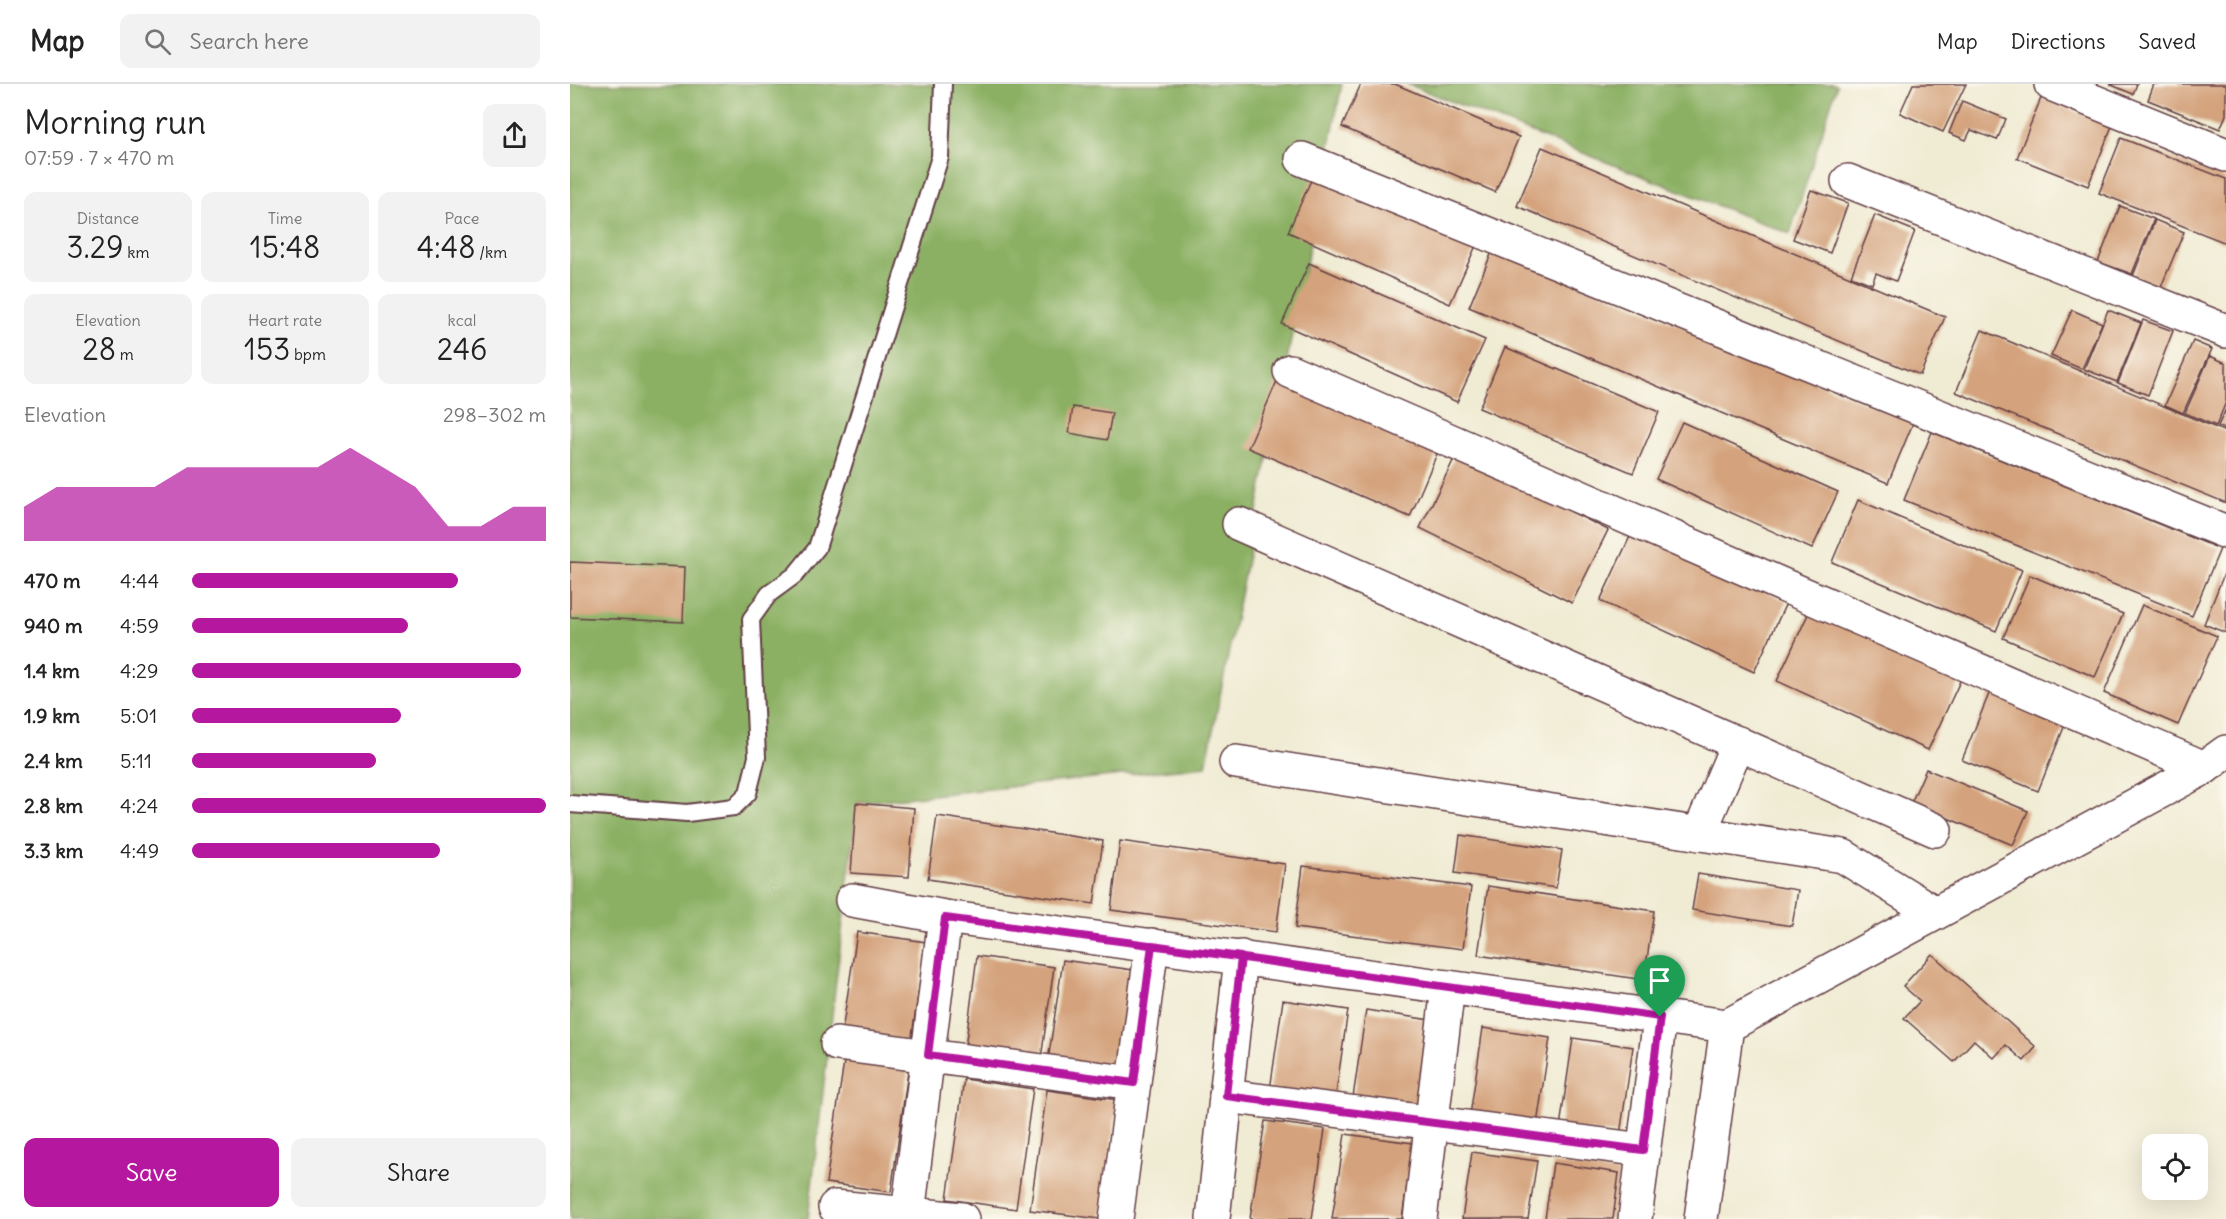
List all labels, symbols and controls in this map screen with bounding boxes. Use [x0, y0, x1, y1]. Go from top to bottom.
search box [120, 14, 540, 68]
text: Map [30, 23, 84, 59]
icon: search [141, 25, 174, 58]
text: Search here [189, 27, 309, 55]
text: Map [1937, 28, 1978, 55]
text: Directions [2011, 28, 2105, 55]
text: Saved [2138, 28, 2196, 55]
text: Morning run [24, 101, 206, 143]
button: share [483, 104, 546, 167]
text: 07:59 · 7 × 470 m [24, 145, 174, 170]
text: Distance [77, 208, 139, 228]
text: Time [268, 208, 302, 228]
text: Pace [445, 208, 479, 228]
text: 3.29 [67, 228, 123, 266]
text: 15:48 [250, 228, 320, 266]
text: 4:48 [417, 228, 475, 266]
text: km [123, 242, 149, 262]
text: /km [475, 242, 507, 262]
text: Elevation [75, 310, 141, 330]
text: Heart rate [248, 310, 322, 330]
text: kcal [448, 310, 476, 330]
text: 28 [82, 330, 116, 368]
text: 153 [244, 330, 290, 368]
text: 246 [437, 330, 487, 368]
text: m [116, 344, 134, 364]
text: bpm [290, 344, 326, 364]
text: Elevation [24, 402, 106, 427]
text: 298–302 m [443, 402, 546, 427]
text: 470 m [24, 568, 81, 593]
text: 4:44 [120, 568, 159, 593]
text: 940 m [24, 613, 83, 638]
text: 4:59 [120, 613, 159, 638]
text: 1.4 km [24, 658, 80, 683]
text: 4:29 [120, 658, 159, 683]
text: 1.9 km [24, 703, 80, 728]
text: 5:01 [120, 703, 157, 728]
text: 2.4 km [24, 748, 83, 773]
text: 5:11 [120, 748, 152, 773]
text: 2.8 km [24, 793, 83, 818]
text: 4:24 [120, 793, 158, 818]
text: 3.3 km [24, 838, 83, 863]
text: 4:49 [120, 838, 159, 863]
pin [1634, 955, 1685, 1017]
icon: arrive [1643, 964, 1676, 997]
map controls [2142, 1134, 2208, 1200]
button: locate [2142, 1134, 2208, 1200]
button: Save [24, 1138, 279, 1207]
button: Share [291, 1138, 546, 1207]

